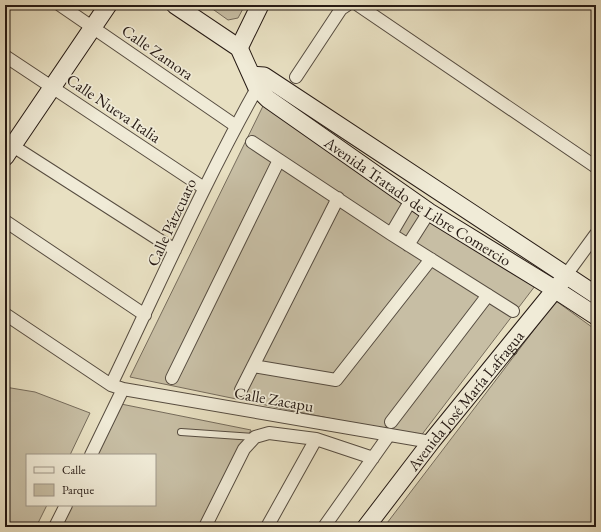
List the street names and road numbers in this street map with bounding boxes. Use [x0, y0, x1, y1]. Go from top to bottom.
street label: Calle Zamora [118, 20, 198, 85]
street label: Calle Nueva Italia [62, 69, 166, 148]
street label: Avenida Tratado de Libre Comercio [319, 131, 515, 271]
street label: Calle Pátzcuaro [142, 175, 201, 270]
street label: Avenida José María Lafragua [402, 326, 529, 476]
street label: Calle Zacapu [233, 382, 316, 417]

